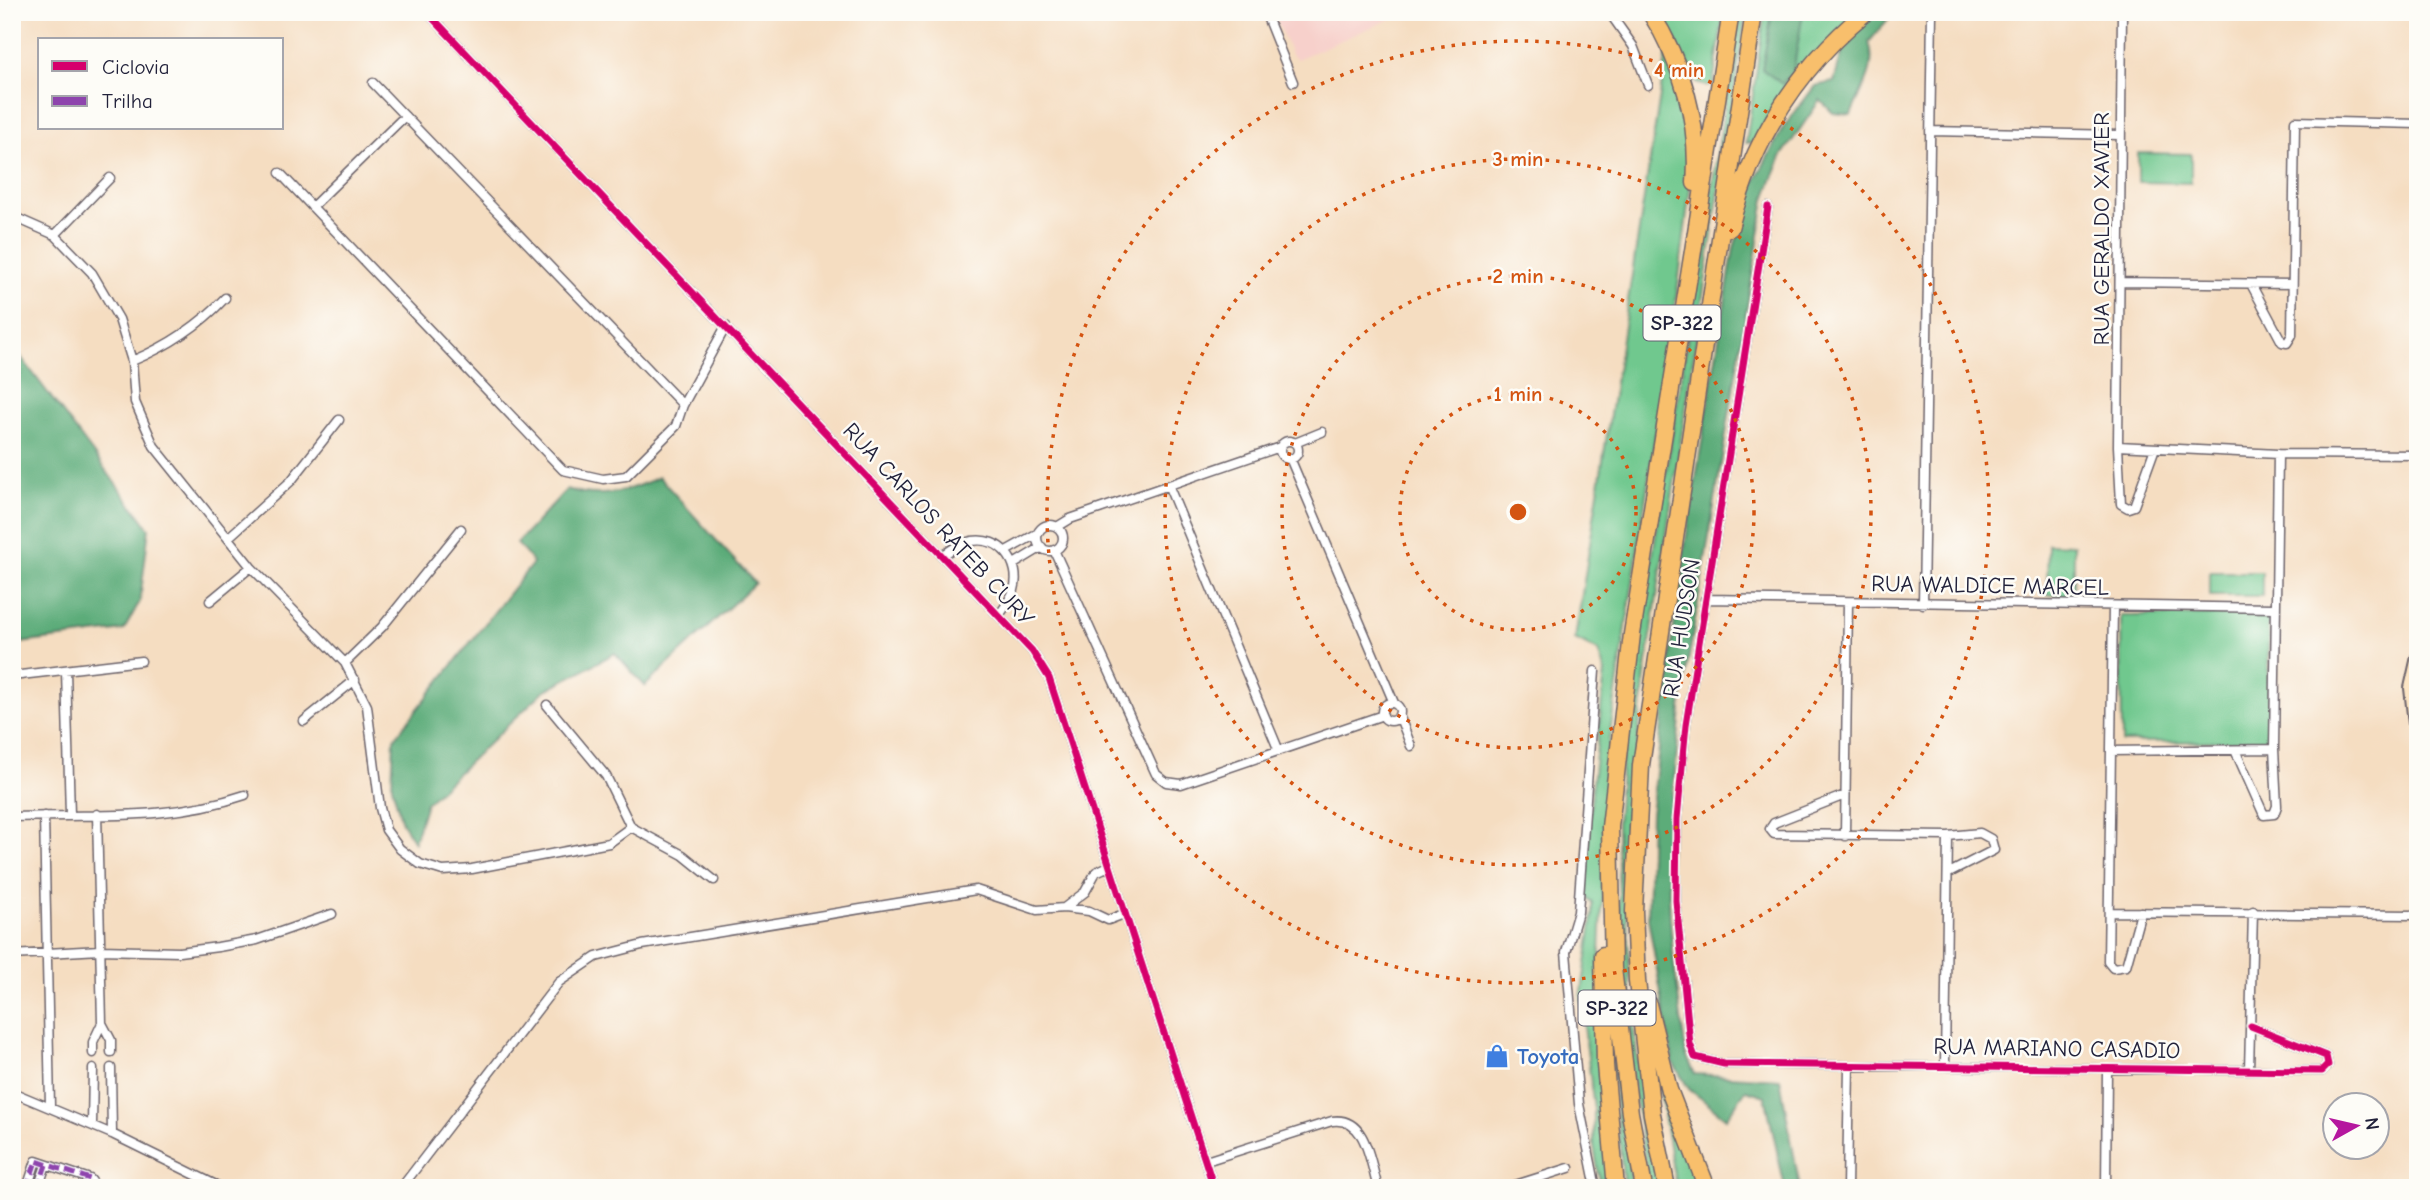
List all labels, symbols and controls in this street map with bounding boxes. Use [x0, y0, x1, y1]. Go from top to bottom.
legend [38, 38, 284, 130]
text: Ciclovia [102, 55, 170, 79]
text: 4 min [1654, 58, 1704, 82]
text: Trilha [102, 89, 153, 113]
street label: RUA GERALDO XAVIER [2088, 112, 2115, 346]
text: 3 min [1492, 147, 1544, 171]
text: 2 min [1492, 264, 1544, 288]
road number: SP-322 [1644, 306, 1720, 340]
text: 1 min [1494, 382, 1542, 406]
street label: RUA CARLOS RATEB CURY [837, 417, 1040, 632]
centre of rings [1506, 500, 1530, 524]
street label: RUA HUDSON [1657, 557, 1706, 699]
street label: RUA WALDICE MARCEL [1871, 570, 2109, 601]
road number: SP-322 [1578, 990, 1656, 1026]
street label: RUA MARIANO CASADIO [1933, 1033, 2181, 1064]
shop icon: Toyota [1483, 1042, 1511, 1070]
place label: Toyota [1517, 1043, 1580, 1070]
north arrow [2322, 1092, 2392, 1162]
text: N [2360, 1116, 2384, 1131]

